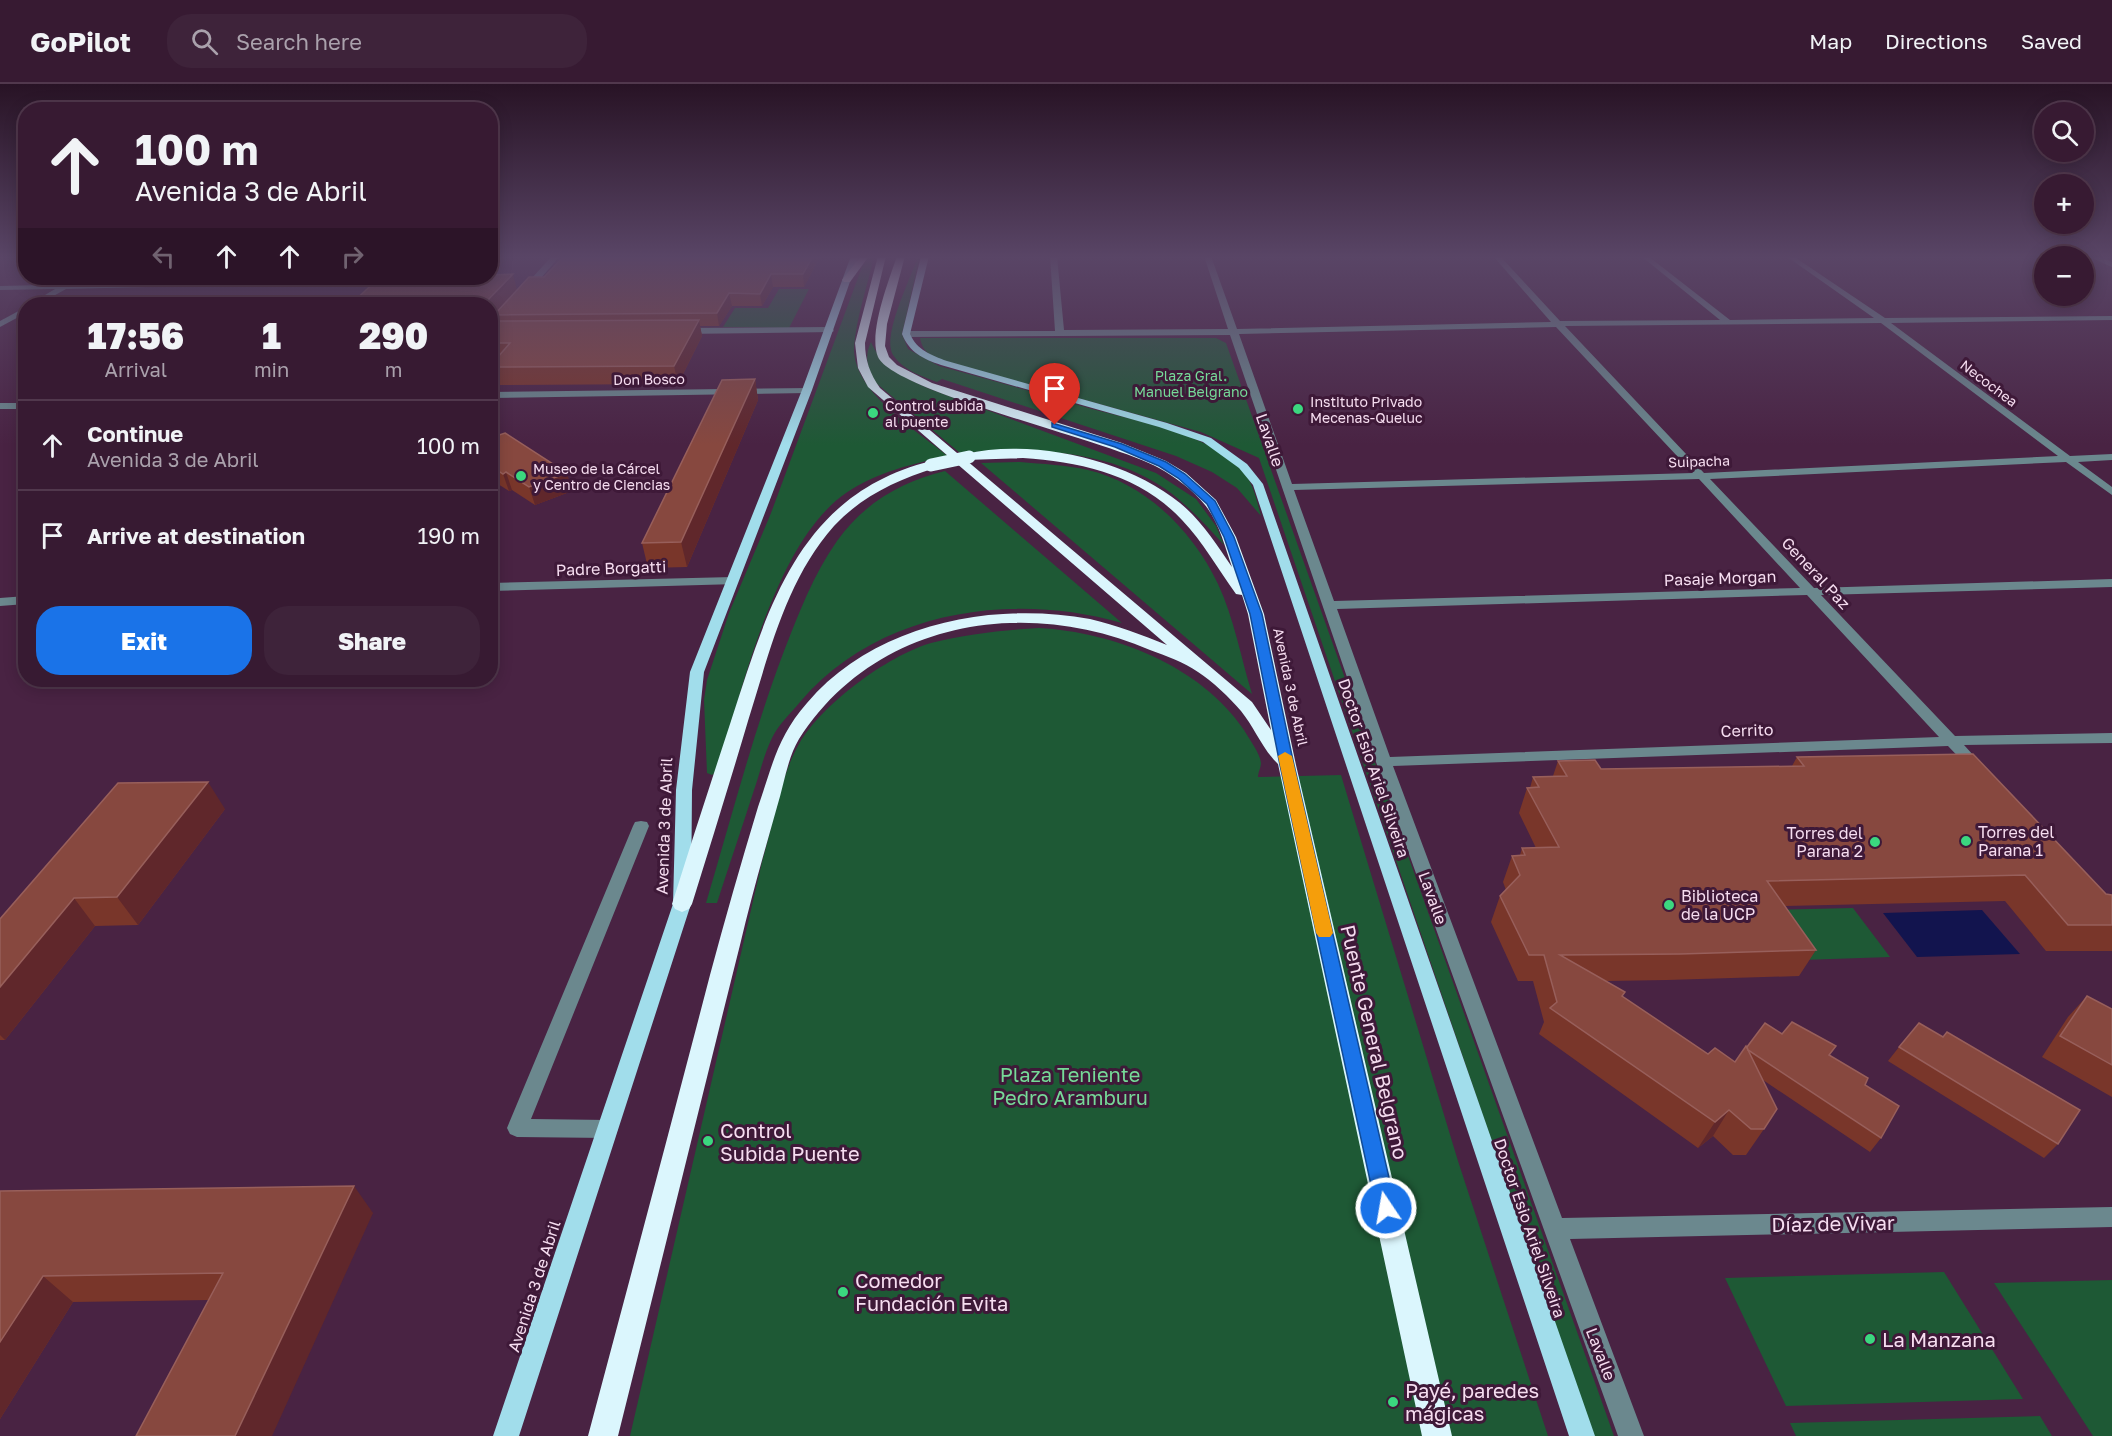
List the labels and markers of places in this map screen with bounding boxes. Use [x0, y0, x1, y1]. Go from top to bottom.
pin [1029, 363, 1080, 425]
place label: Instituto Privado Mecenas-Queluc [1310, 393, 1423, 426]
place label: Control subida al puente [885, 397, 983, 430]
marker: Instituto Privado Mecenas-Queluc [1291, 402, 1305, 416]
marker: Control subida al puente [866, 406, 880, 420]
place label: Museo de la Cárcel y Centro de Ciencias [533, 460, 670, 493]
marker: Museo de la Cárcel y Centro de Ciencias [514, 469, 528, 483]
place label: Torres del Parana 1 [1978, 822, 2054, 860]
place label: Torres del Parana 2 [1787, 823, 1863, 861]
marker: Torres del Parana 1 [1959, 834, 1973, 848]
marker: Torres del Parana 2 [1868, 835, 1882, 849]
place label: Biblioteca de la UCP [1681, 886, 1758, 924]
marker: Biblioteca de la UCP [1662, 898, 1676, 912]
place label: Control Subida Puente [720, 1118, 860, 1165]
marker: Control Subida Puente [701, 1134, 715, 1148]
place label: Comedor Fundación Evita [855, 1268, 1008, 1315]
marker: Comedor Fundación Evita [836, 1285, 850, 1299]
place label: La Manzana [1882, 1327, 1996, 1351]
marker: La Manzana [1863, 1332, 1877, 1346]
place label: Payé, paredes mágicas [1405, 1378, 1539, 1425]
marker: Payé, paredes mágicas [1386, 1395, 1400, 1409]

